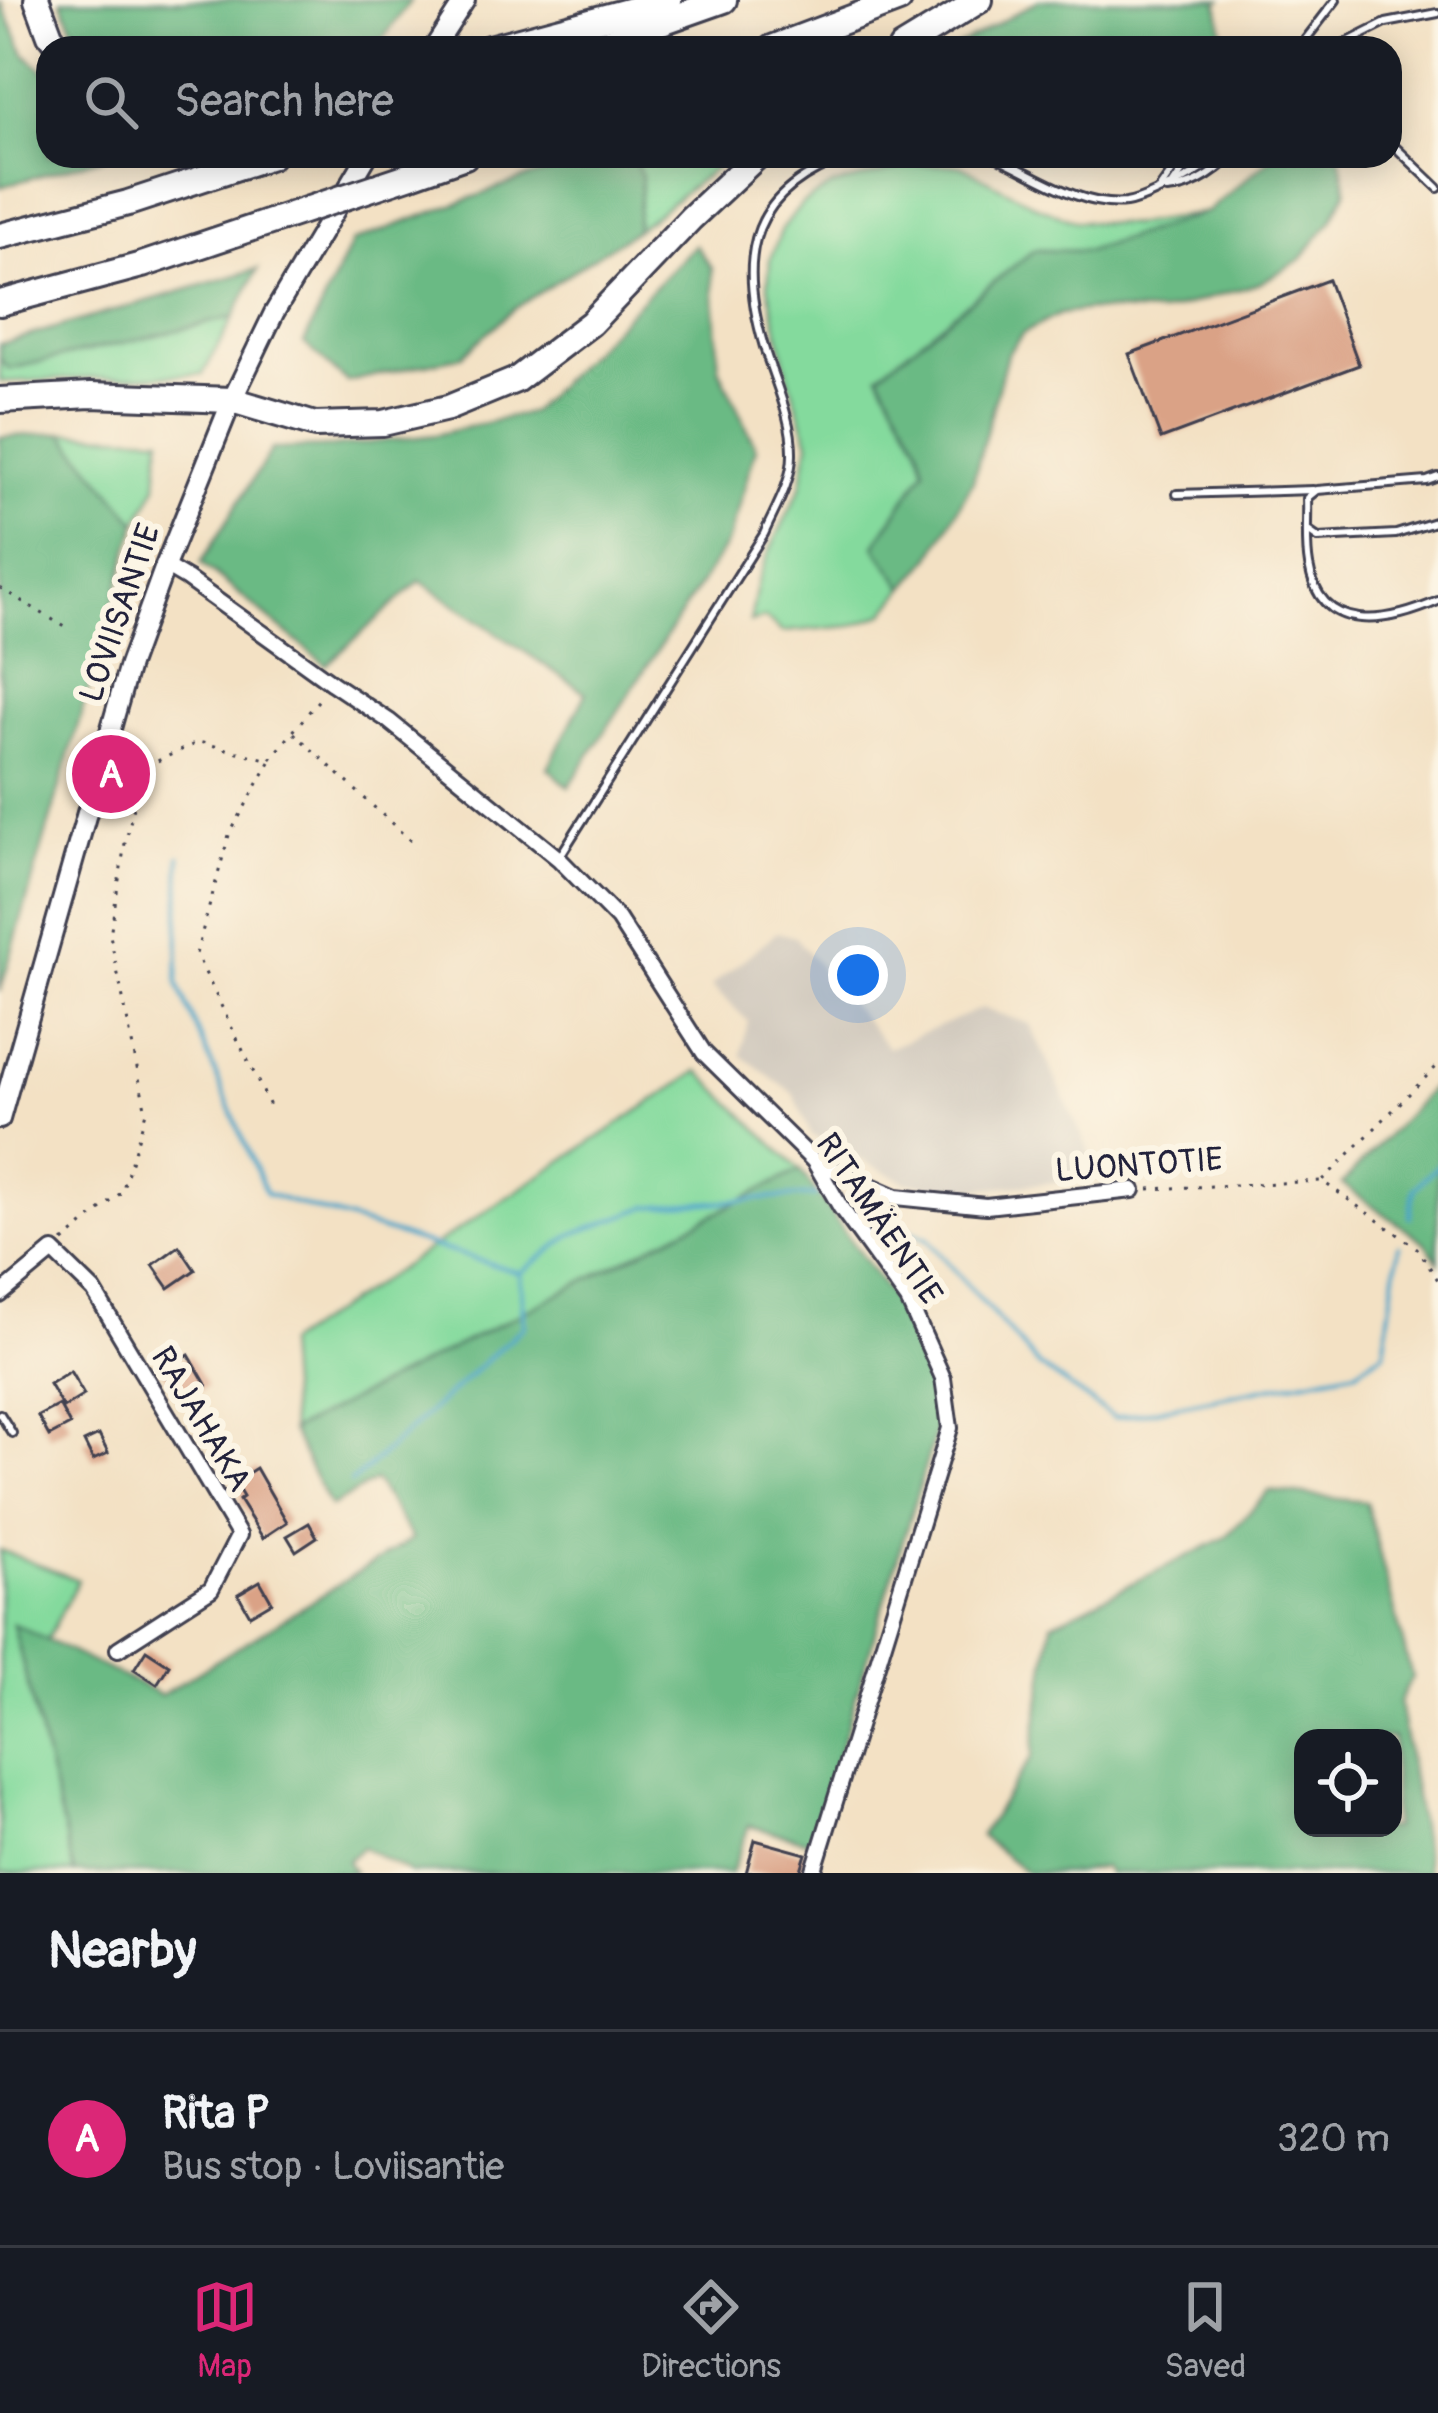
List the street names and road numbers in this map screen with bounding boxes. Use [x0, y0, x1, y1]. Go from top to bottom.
street label: LOVIISANTIE [70, 519, 170, 707]
street label: RITAMÄENTIE [807, 1125, 951, 1313]
street label: LUONTOTIE [1054, 1139, 1224, 1191]
street label: RAJAHAKA [142, 1339, 260, 1499]

